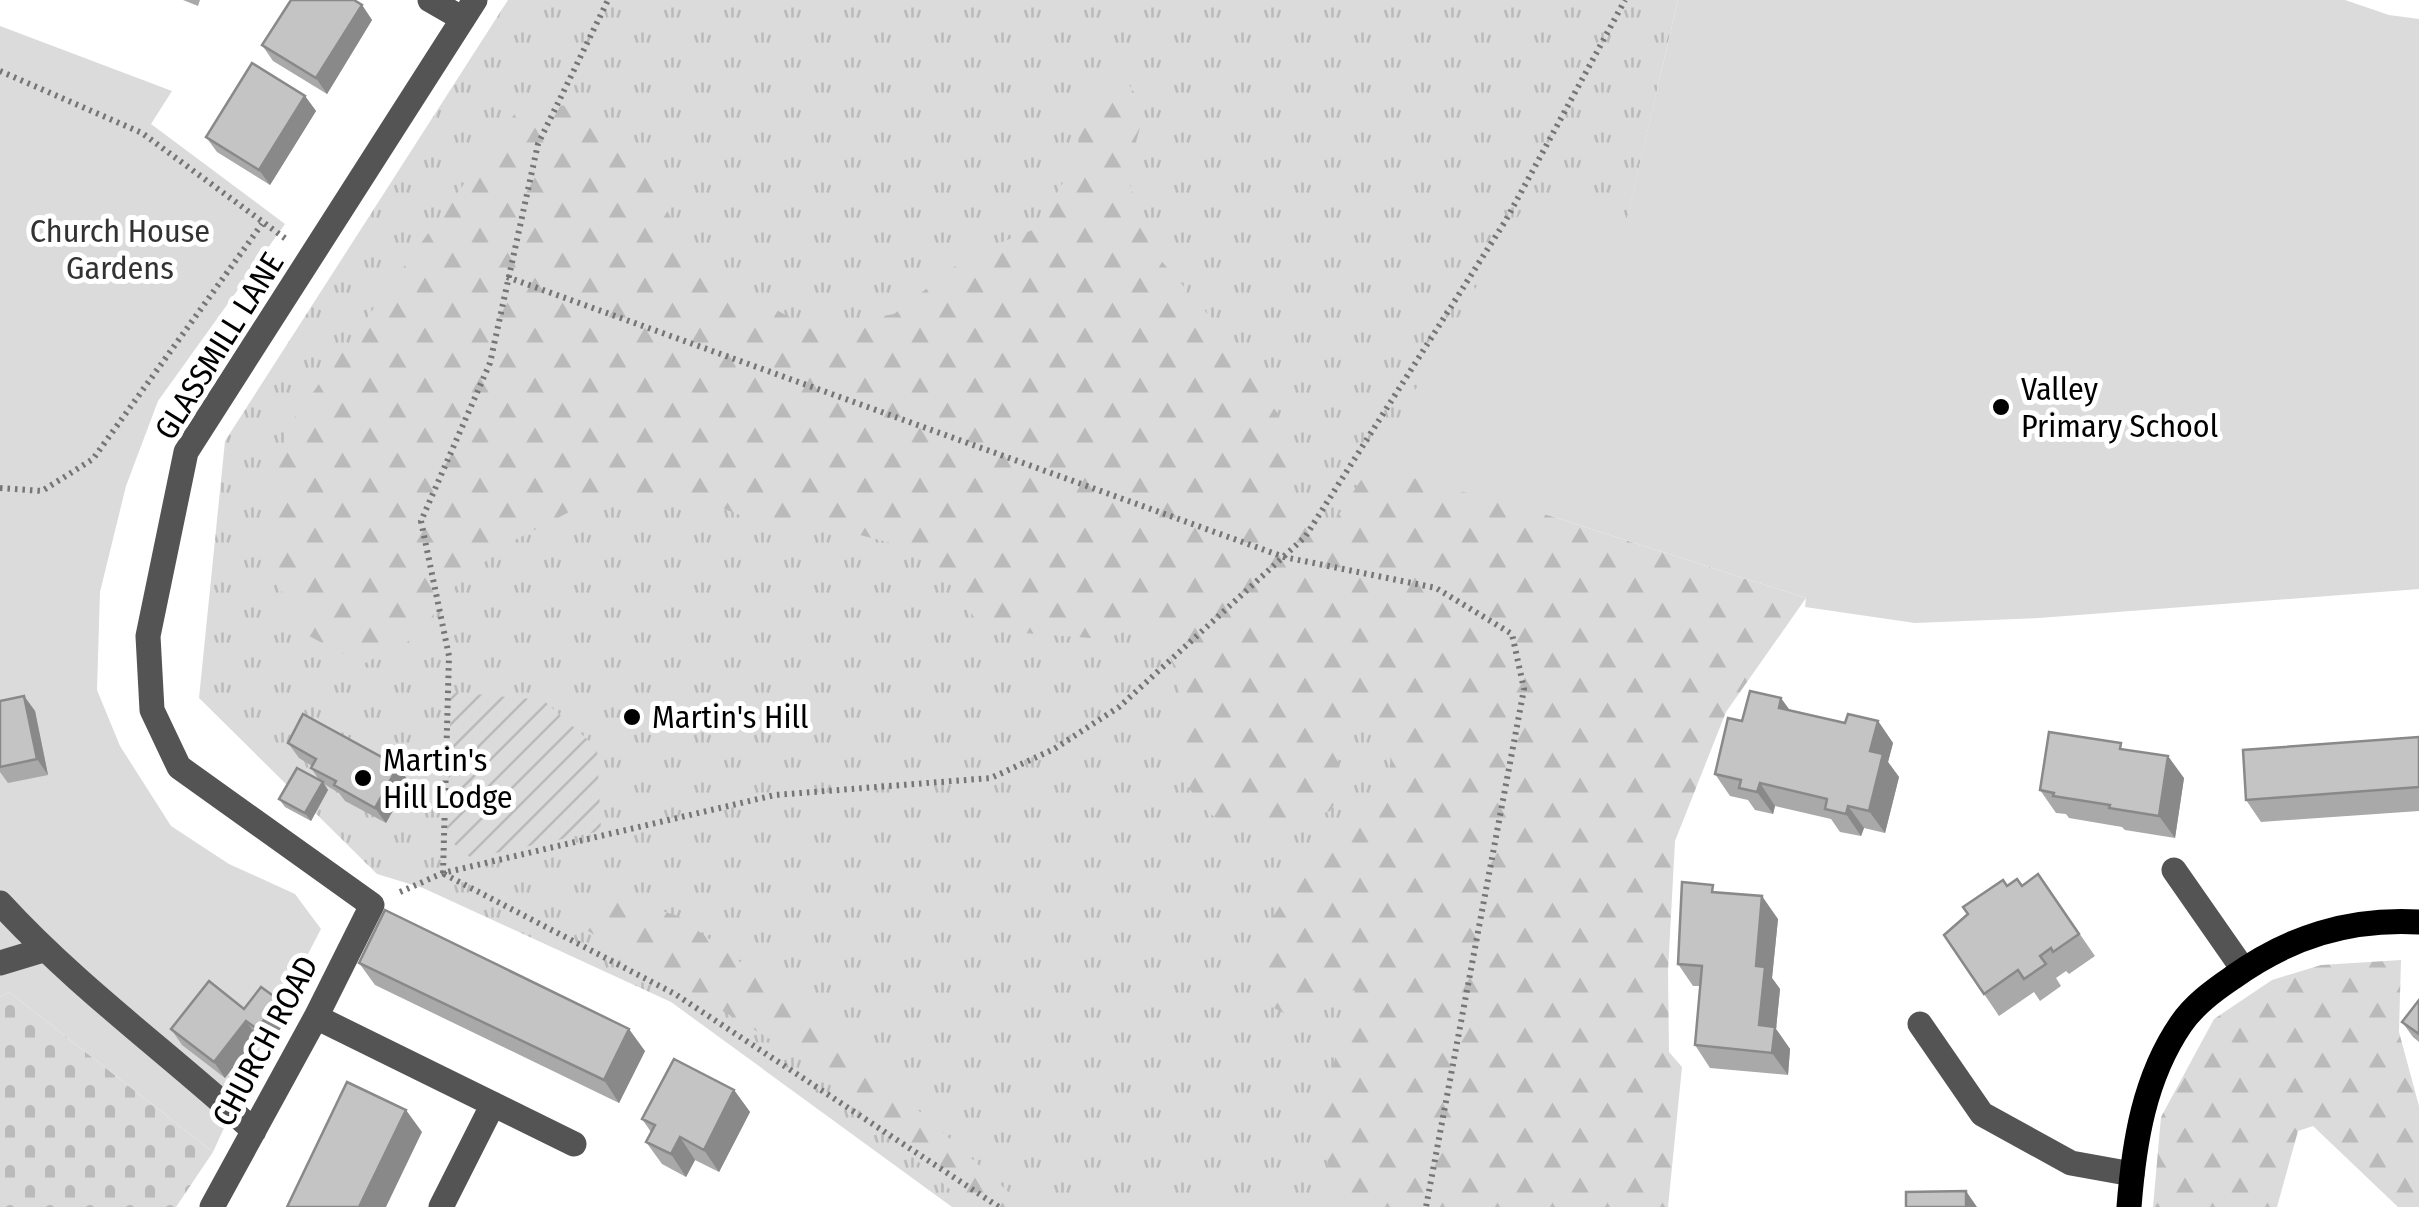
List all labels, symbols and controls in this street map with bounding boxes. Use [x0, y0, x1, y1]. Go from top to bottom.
park label: Church House Gardens [30, 212, 210, 287]
street label: GLASSMILL LANE [146, 246, 292, 446]
place label: Valley Primary School [2021, 370, 2218, 445]
marker: Valley Primary School [1990, 396, 2012, 418]
place label: Martin's Hill [652, 698, 808, 736]
marker: Martin's Hill [621, 706, 643, 728]
place label: Martin's Hill Lodge [383, 741, 513, 816]
marker: Martin's Hill Lodge [352, 767, 374, 789]
street label: CHURCH ROAD [204, 949, 326, 1133]

